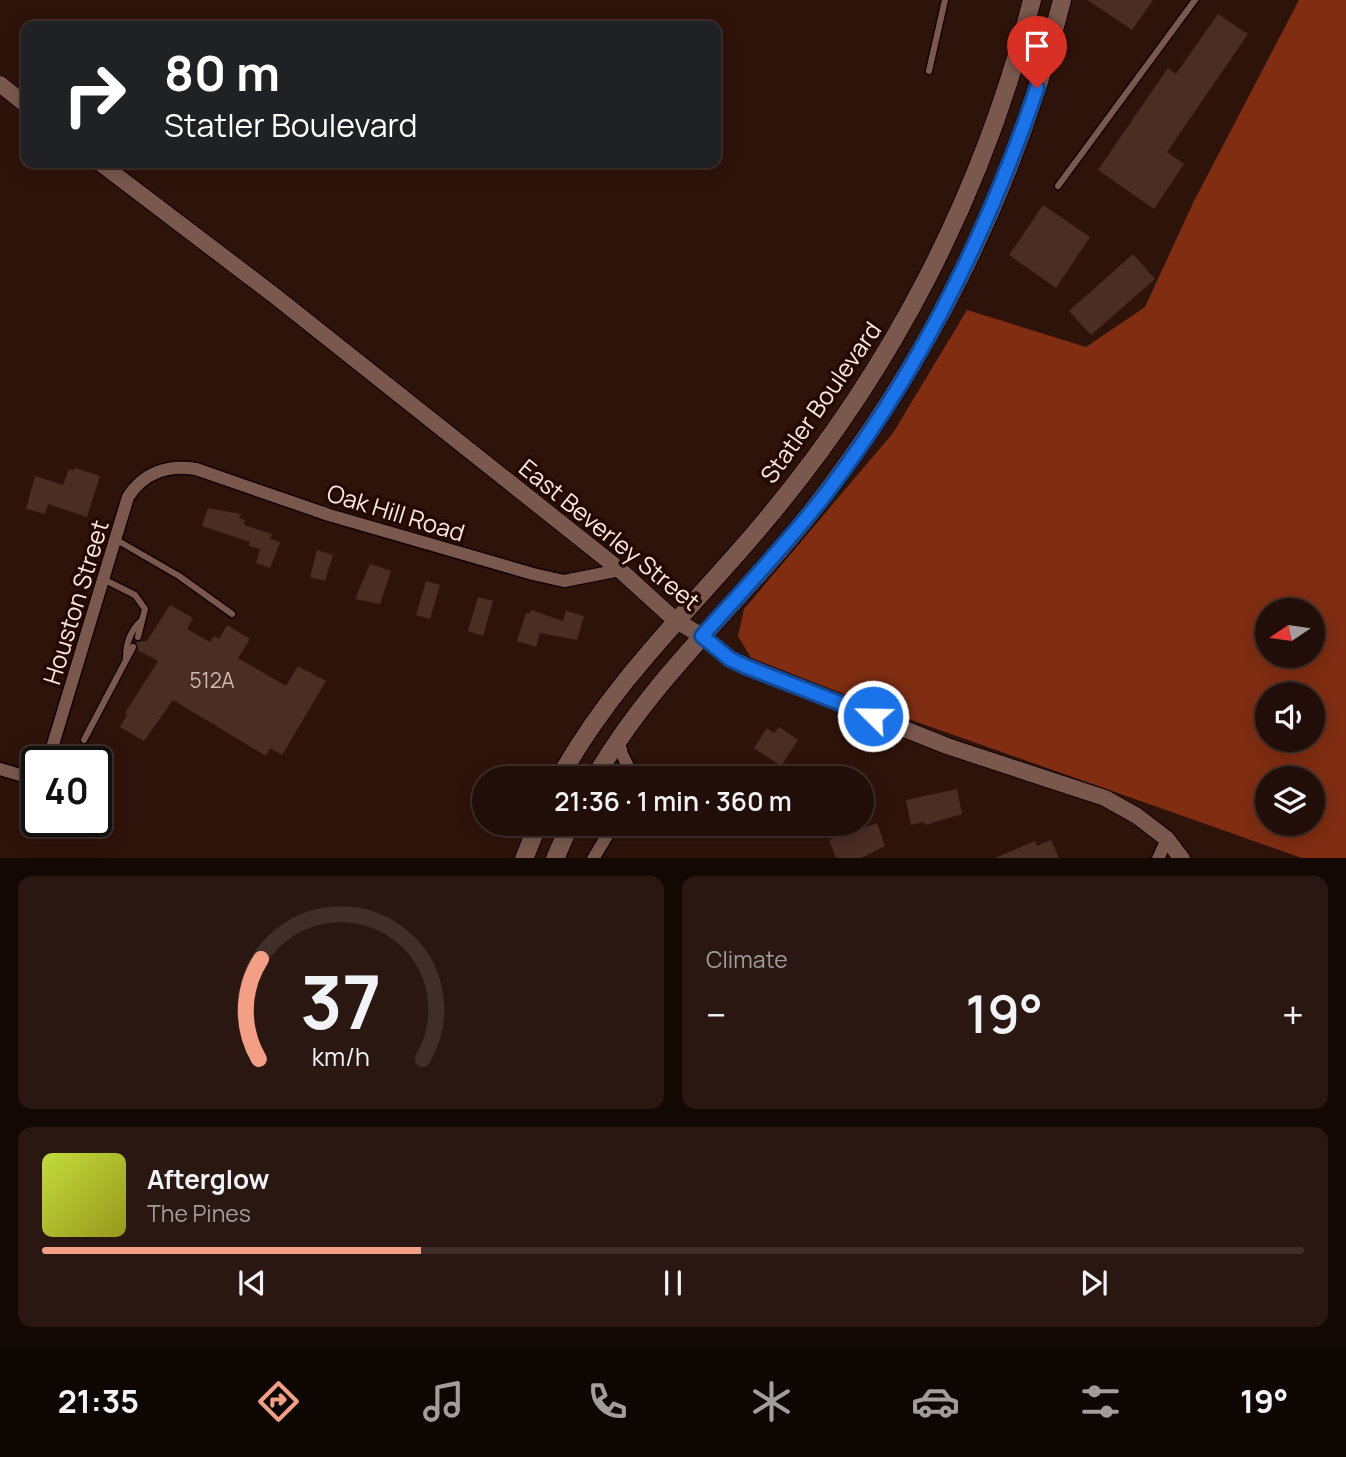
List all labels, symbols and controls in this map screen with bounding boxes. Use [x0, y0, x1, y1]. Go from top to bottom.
pin [1007, 16, 1067, 88]
icon: arrive [1018, 27, 1056, 65]
text: 80 m [164, 39, 280, 106]
icon: right [49, 49, 140, 140]
text: Statler Boulevard [164, 103, 418, 147]
street label: Statler Boulevard [752, 315, 888, 489]
street label: East Beverley Street [513, 451, 707, 617]
street label: Oak Hill Road [323, 475, 469, 549]
street label: Houston Street [34, 516, 116, 688]
north arrow [1255, 598, 1325, 668]
map controls [1255, 598, 1325, 836]
house number: 512A [189, 666, 235, 694]
position arrow [836, 679, 910, 753]
button: sound [1255, 682, 1325, 752]
speed limit sign: 40 [21, 746, 112, 837]
button: layers [1255, 766, 1325, 836]
text: 21:36 · 1 min · 360 m [554, 783, 792, 819]
text: Climate [706, 943, 788, 975]
text: 37 [300, 951, 382, 1051]
text: 19° [965, 978, 1043, 1049]
text: − [706, 988, 727, 1040]
text: + [1282, 988, 1304, 1040]
text: km/h [312, 1038, 370, 1073]
text: Afterglow [147, 1161, 269, 1197]
text: The Pines [147, 1197, 251, 1229]
icon: previous [233, 1264, 271, 1302]
icon: pause [654, 1264, 692, 1302]
icon: next [1075, 1264, 1113, 1302]
icon: directions [254, 1377, 303, 1426]
icon: music [419, 1377, 468, 1426]
icon: phone [583, 1377, 632, 1426]
icon: climate [747, 1377, 796, 1426]
icon: car [911, 1377, 960, 1426]
icon: filters [1076, 1377, 1125, 1426]
text: 21:35 [58, 1379, 139, 1423]
text: 19° [1240, 1379, 1288, 1423]

